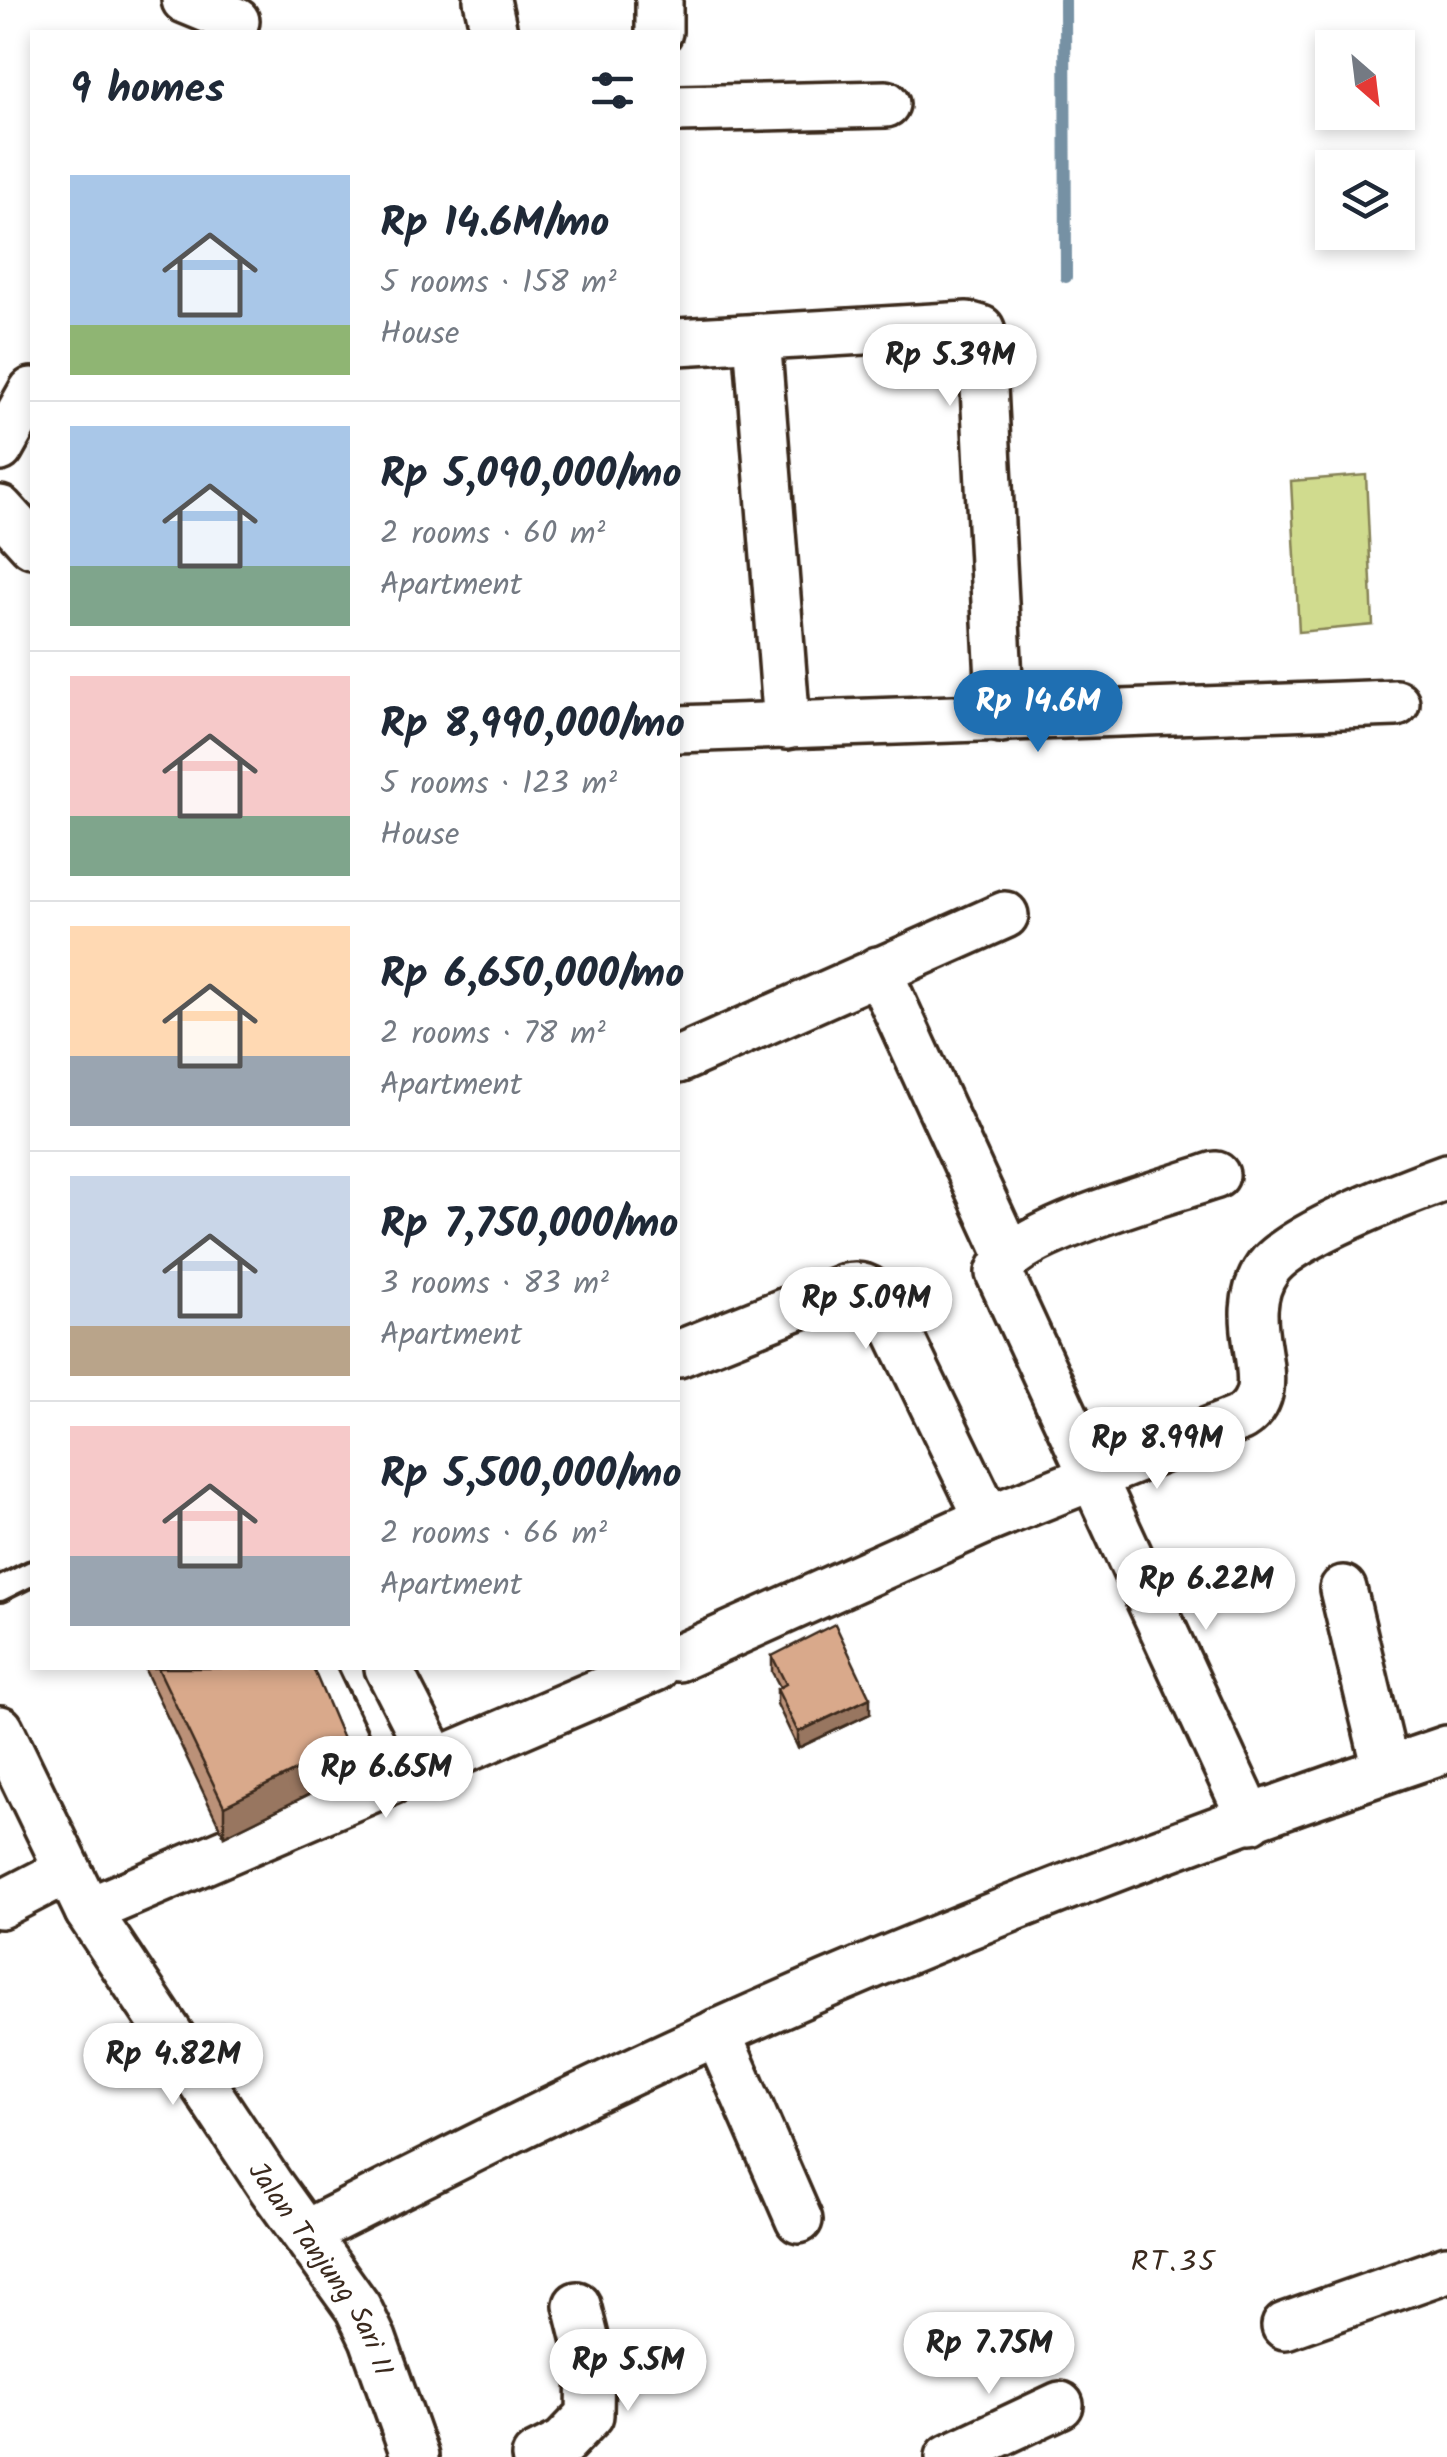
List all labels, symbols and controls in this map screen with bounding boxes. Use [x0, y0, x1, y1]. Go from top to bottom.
north arrow [1315, 30, 1415, 130]
map controls [1315, 30, 1415, 250]
text: 9 homes [70, 57, 225, 124]
icon: filters [585, 63, 640, 118]
button: layers [1315, 150, 1415, 250]
text: Rp 14.6M/mo [380, 191, 609, 258]
icon: home [150, 215, 270, 335]
text: 5 rooms · 158 m² [380, 258, 617, 309]
text: House [380, 309, 459, 360]
pin: Rp 5.39M [847, 324, 1053, 409]
text: Rp 5.39M [885, 331, 1015, 382]
text: Rp 5,090,000/mo [380, 442, 682, 509]
icon: home [150, 466, 270, 586]
text: 2 rooms · 60 m² [380, 509, 605, 560]
text: Apartment [380, 560, 522, 611]
pin: Rp 14.6M [935, 670, 1141, 755]
text: Rp 14.6M [976, 677, 1101, 728]
text: Rp 8,990,000/mo [380, 692, 685, 759]
icon: home [150, 716, 270, 836]
text: 5 rooms · 123 m² [380, 759, 617, 810]
text: House [380, 810, 459, 861]
text: Rp 6,650,000/mo [380, 942, 684, 1009]
icon: home [150, 966, 270, 1086]
text: 2 rooms · 78 m² [380, 1009, 606, 1060]
text: Apartment [380, 1060, 522, 1111]
text: Rp 7,750,000/mo [380, 1192, 679, 1259]
icon: home [150, 1216, 270, 1336]
text: 3 rooms · 83 m² [380, 1259, 609, 1310]
pin: Rp 5.09M [763, 1267, 969, 1352]
text: Rp 5.09M [801, 1274, 931, 1325]
text: Apartment [380, 1310, 522, 1361]
pin: Rp 8.99M [1054, 1407, 1260, 1492]
text: Rp 8.99M [1091, 1414, 1223, 1465]
text: Rp 5,500,000/mo [380, 1442, 682, 1509]
icon: home [150, 1466, 270, 1586]
text: 2 rooms · 66 m² [380, 1509, 607, 1560]
pin: Rp 6.22M [1103, 1548, 1309, 1633]
text: Rp 6.22M [1138, 1555, 1274, 1606]
text: Apartment [380, 1560, 522, 1611]
pin: Rp 6.65M [283, 1736, 489, 1821]
text: Rp 6.65M [320, 1743, 452, 1794]
pin: Rp 4.82M [70, 2023, 276, 2108]
text: Rp 4.82M [105, 2030, 241, 2081]
street label: Jalan Tanjung Sari II [235, 2153, 404, 2383]
district label: RT.35 [1131, 2239, 1217, 2287]
pin: Rp 7.75M [886, 2312, 1092, 2397]
text: Rp 7.75M [926, 2319, 1052, 2370]
pin: Rp 5.5M [536, 2329, 720, 2414]
text: Rp 5.5M [572, 2336, 684, 2387]

